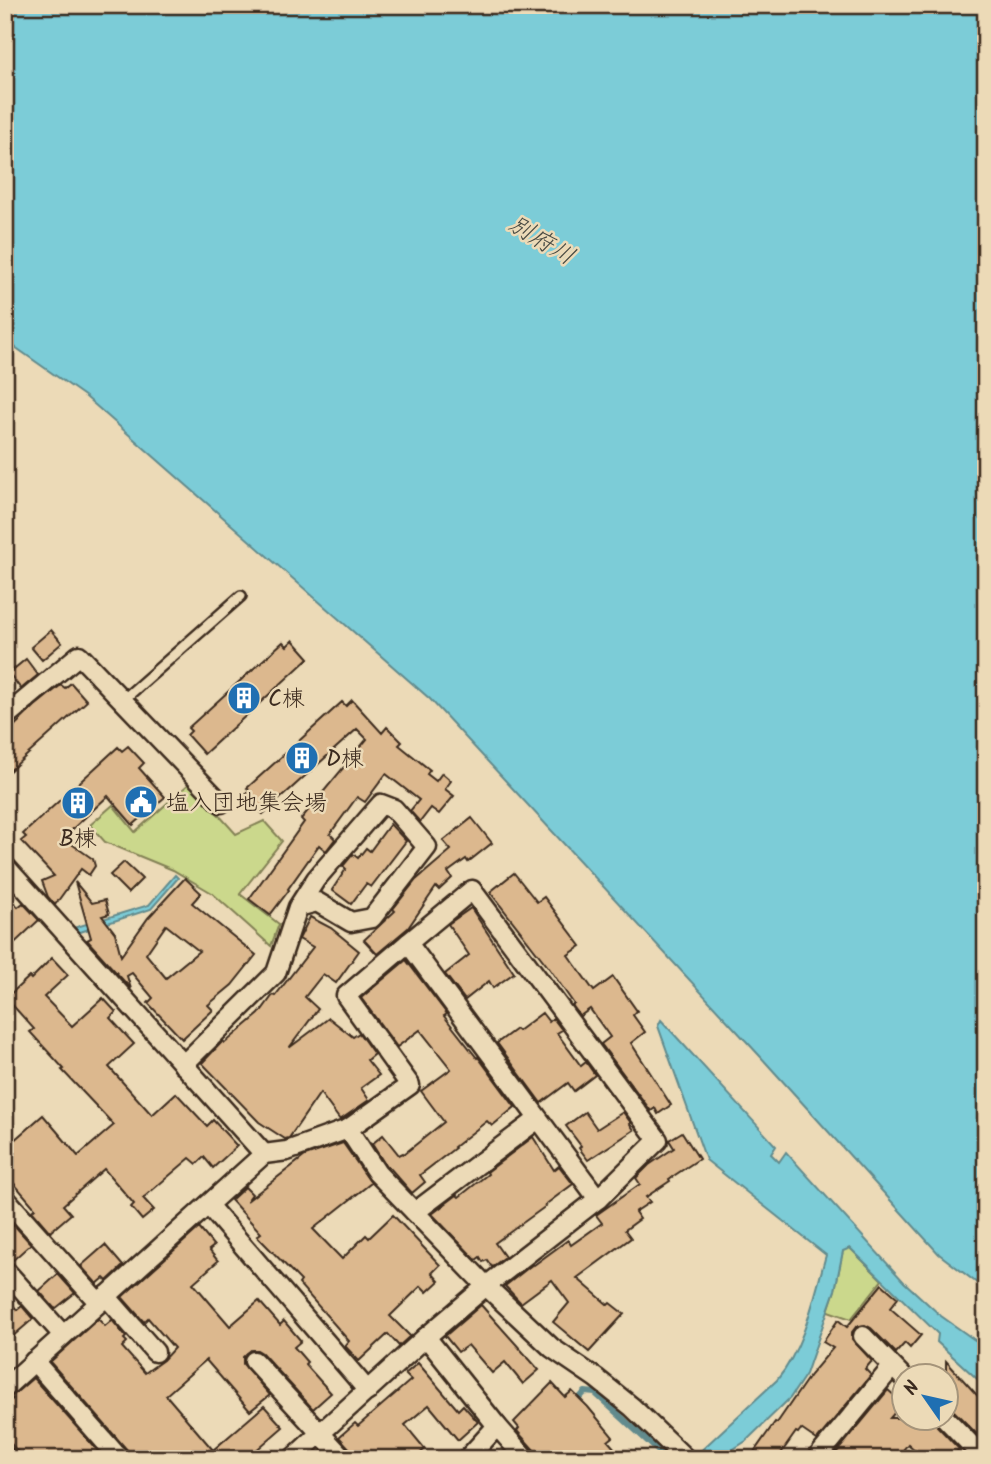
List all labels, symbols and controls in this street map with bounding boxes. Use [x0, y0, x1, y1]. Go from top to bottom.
water label: 別府川 [500, 206, 582, 277]
building icon: C棟 [225, 679, 263, 717]
place label: C棟 [268, 682, 305, 718]
building icon: D棟 [283, 739, 321, 777]
place label: D棟 [326, 742, 364, 778]
public building icon: 塩入団地集会場 [122, 783, 160, 821]
building icon: B棟 [59, 784, 97, 822]
place label: 塩入団地集会場 [166, 786, 327, 822]
place label: B棟 [59, 822, 97, 858]
north arrow [890, 1362, 960, 1432]
text: N [897, 1375, 928, 1402]

